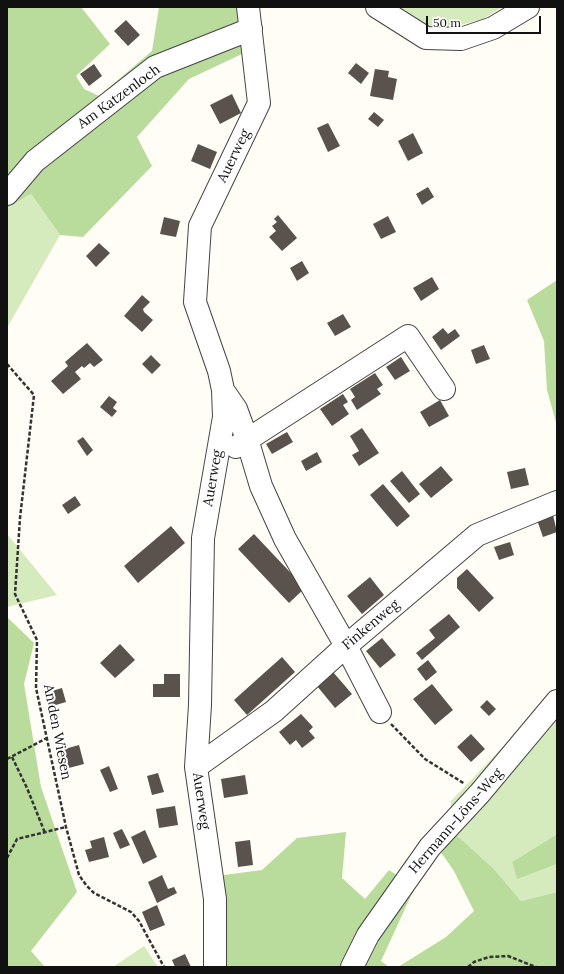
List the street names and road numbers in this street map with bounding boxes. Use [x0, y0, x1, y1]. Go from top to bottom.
street label: Am Katzenloch [74, 61, 164, 133]
street label: Auerweg [214, 127, 254, 185]
street label: Auerweg [200, 448, 226, 508]
street label: Finkenweg [339, 596, 403, 654]
street label: An den Wiesen [40, 683, 74, 781]
street label: Hermann-Löns-Weg [406, 765, 506, 877]
street label: Auerweg [189, 771, 213, 831]

